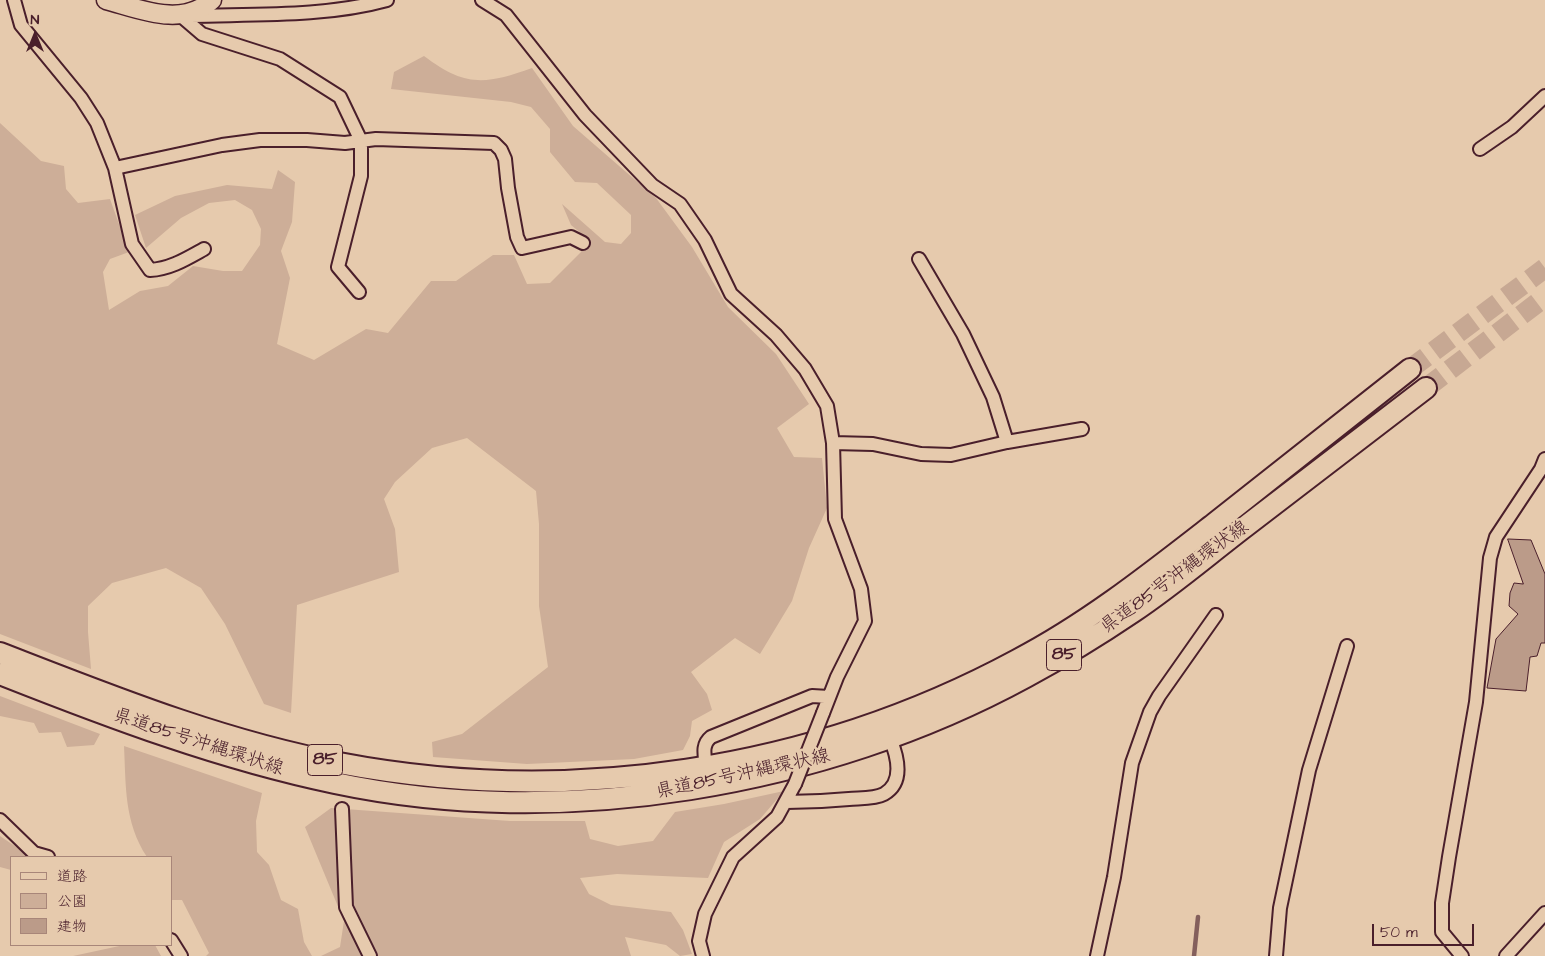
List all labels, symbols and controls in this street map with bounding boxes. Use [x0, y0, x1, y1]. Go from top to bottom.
north arrow [10, 10, 60, 60]
text: N [31, 10, 39, 30]
street label: 県道85号沖縄環状線 [1096, 517, 1254, 639]
road number: 85 [1046, 640, 1082, 670]
street label: 県道85号沖縄環状線 [110, 705, 286, 781]
road number: 85 [308, 744, 342, 776]
street label: 県道85号沖縄環状線 [654, 745, 832, 805]
legend [10, 856, 172, 946]
text: 道路 [57, 866, 87, 887]
text: 公園 [57, 891, 87, 912]
scale bar [1375, 914, 1478, 946]
text: 建物 [57, 916, 87, 937]
text: 50 m [1380, 922, 1418, 943]

